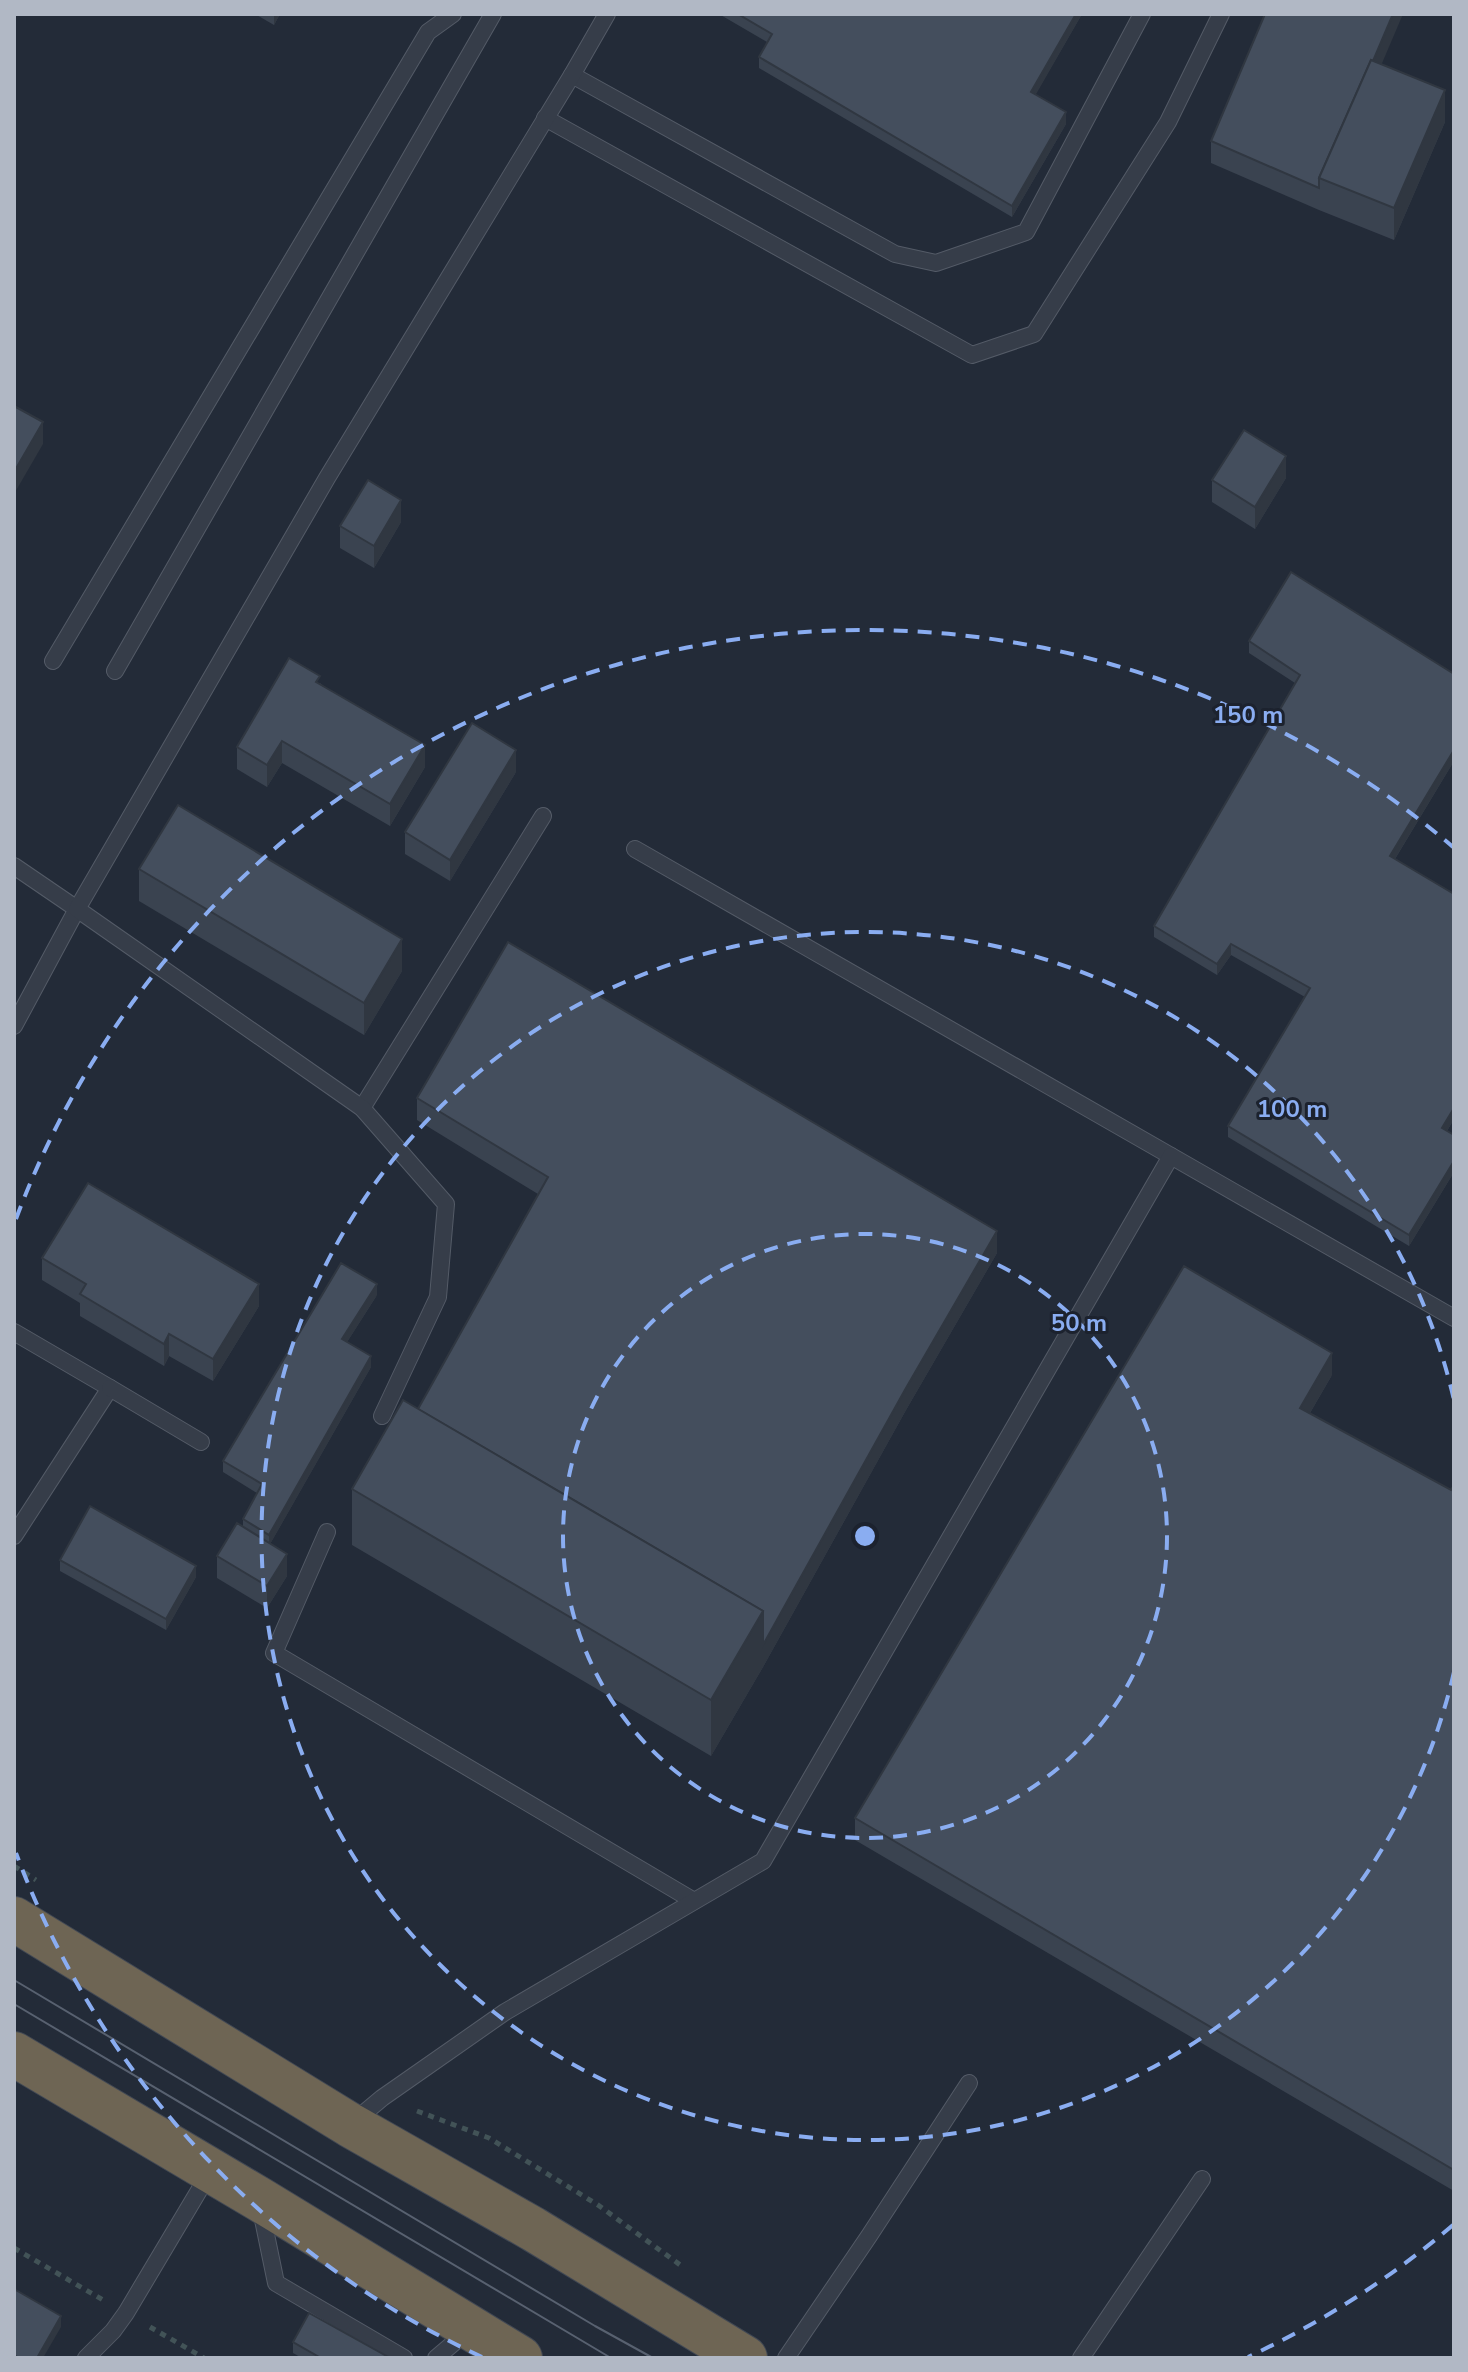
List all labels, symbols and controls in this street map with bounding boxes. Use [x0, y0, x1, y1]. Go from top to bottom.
text: 150 m [1213, 699, 1283, 731]
text: 100 m [1257, 1093, 1327, 1125]
text: 50 m [1051, 1307, 1107, 1339]
centre of rings [851, 1522, 879, 1550]

